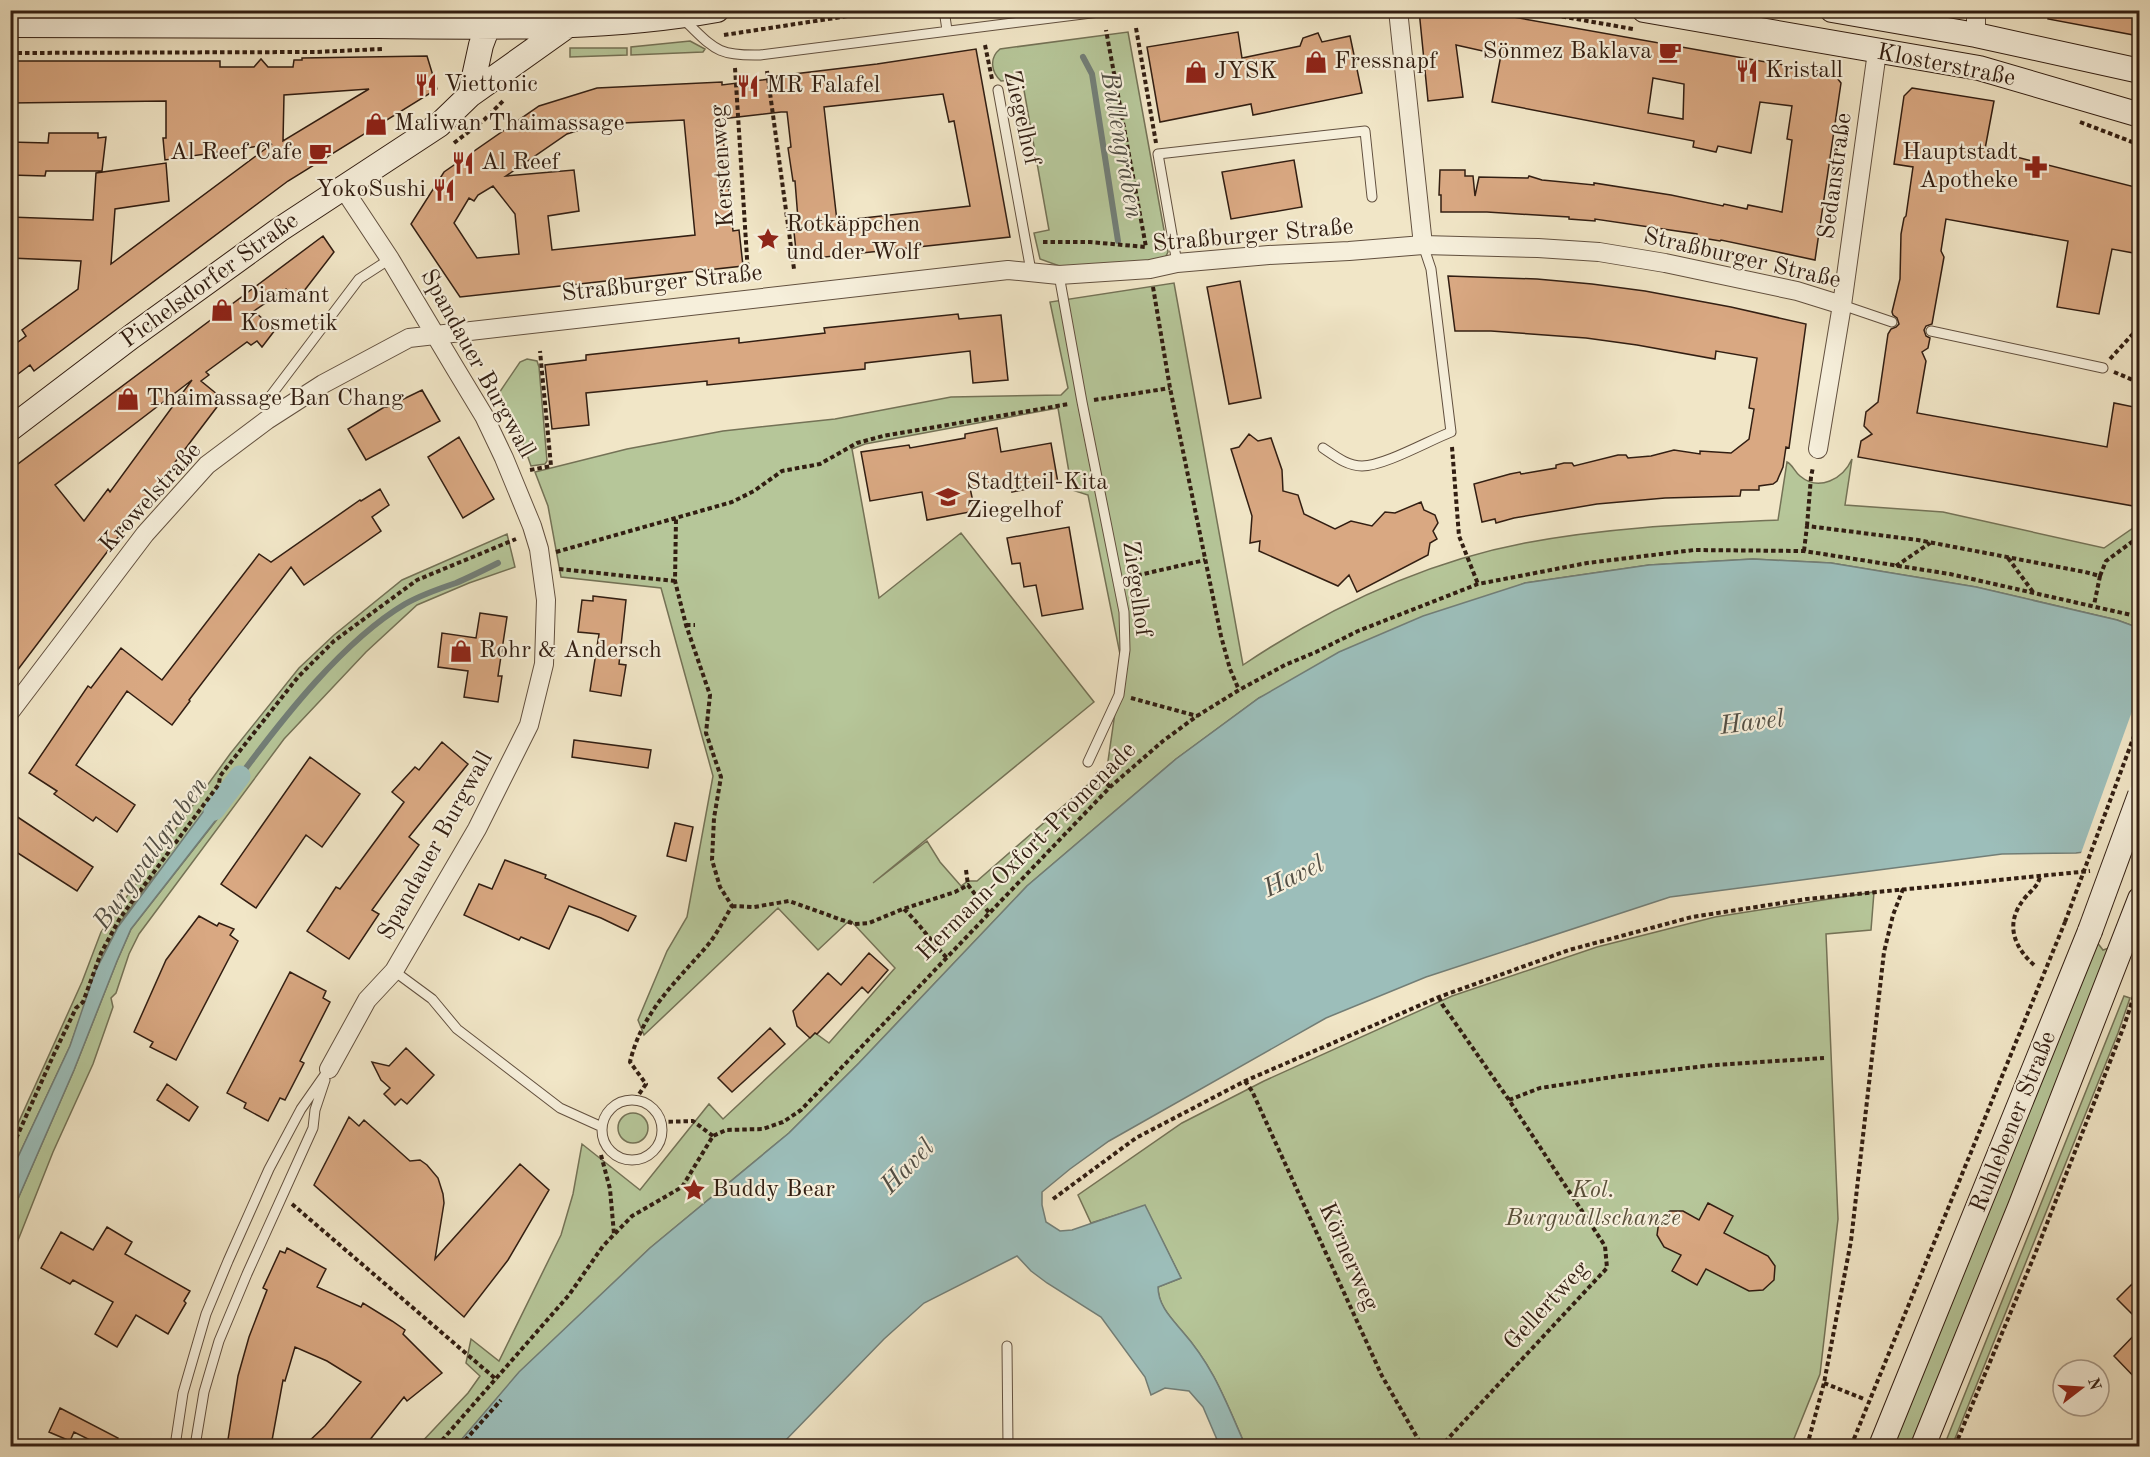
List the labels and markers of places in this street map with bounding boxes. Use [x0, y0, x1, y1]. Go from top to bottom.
cafe icon: Sönmez Baklava [1657, 39, 1683, 65]
place label: Sönmez Baklava [1483, 40, 1652, 64]
shop icon: Fressnapf [1303, 49, 1329, 75]
place label: Fressnapf [1334, 50, 1438, 74]
restaurant icon: Kristall [1734, 58, 1760, 84]
shop icon: JYSK [1183, 59, 1209, 85]
place label: Kristall [1765, 59, 1843, 83]
place label: JYSK [1214, 60, 1277, 84]
restaurant icon: Viettonic [413, 72, 439, 98]
place label: Viettonic [444, 73, 538, 97]
restaurant icon: MR Falafel [735, 73, 761, 99]
place label: MR Falafel [766, 74, 880, 98]
shop icon: Maliwan Thaimassage [363, 111, 389, 137]
place label: Maliwan Thaimassage [394, 112, 624, 136]
cafe icon: Al Reef Cafe [307, 140, 333, 166]
place label: Al Reef Cafe [170, 141, 302, 165]
place label: Hauptstadt Apotheke [1902, 141, 2018, 193]
restaurant icon: Al Reef [450, 150, 476, 176]
place label: Al Reef [481, 151, 561, 175]
pharmacy icon: Hauptstadt Apotheke [2023, 154, 2049, 180]
restaurant icon: YokoSushi [431, 177, 457, 203]
place label: YokoSushi [316, 178, 426, 202]
place label: Rotkäppchen und der Wolf [786, 213, 922, 265]
place icon: Rotkäppchen und der Wolf [755, 226, 781, 252]
place label: Diamant Kosmetik [240, 284, 338, 336]
shop icon: Diamant Kosmetik [209, 297, 235, 323]
shop icon: Thaimassage Ban Chang [115, 386, 141, 412]
place label: Thaimassage Ban Chang [146, 387, 404, 411]
place label: Stadtteil-Kita Ziegelhof [966, 471, 1108, 523]
school or university icon: Stadtteil-Kita Ziegelhof [935, 484, 961, 510]
shop icon: Rohr & Andersch [448, 638, 474, 664]
place label: Rohr & Andersch [479, 639, 662, 663]
place icon: Buddy Bear [681, 1177, 707, 1203]
place label: Buddy Bear [712, 1178, 835, 1202]

